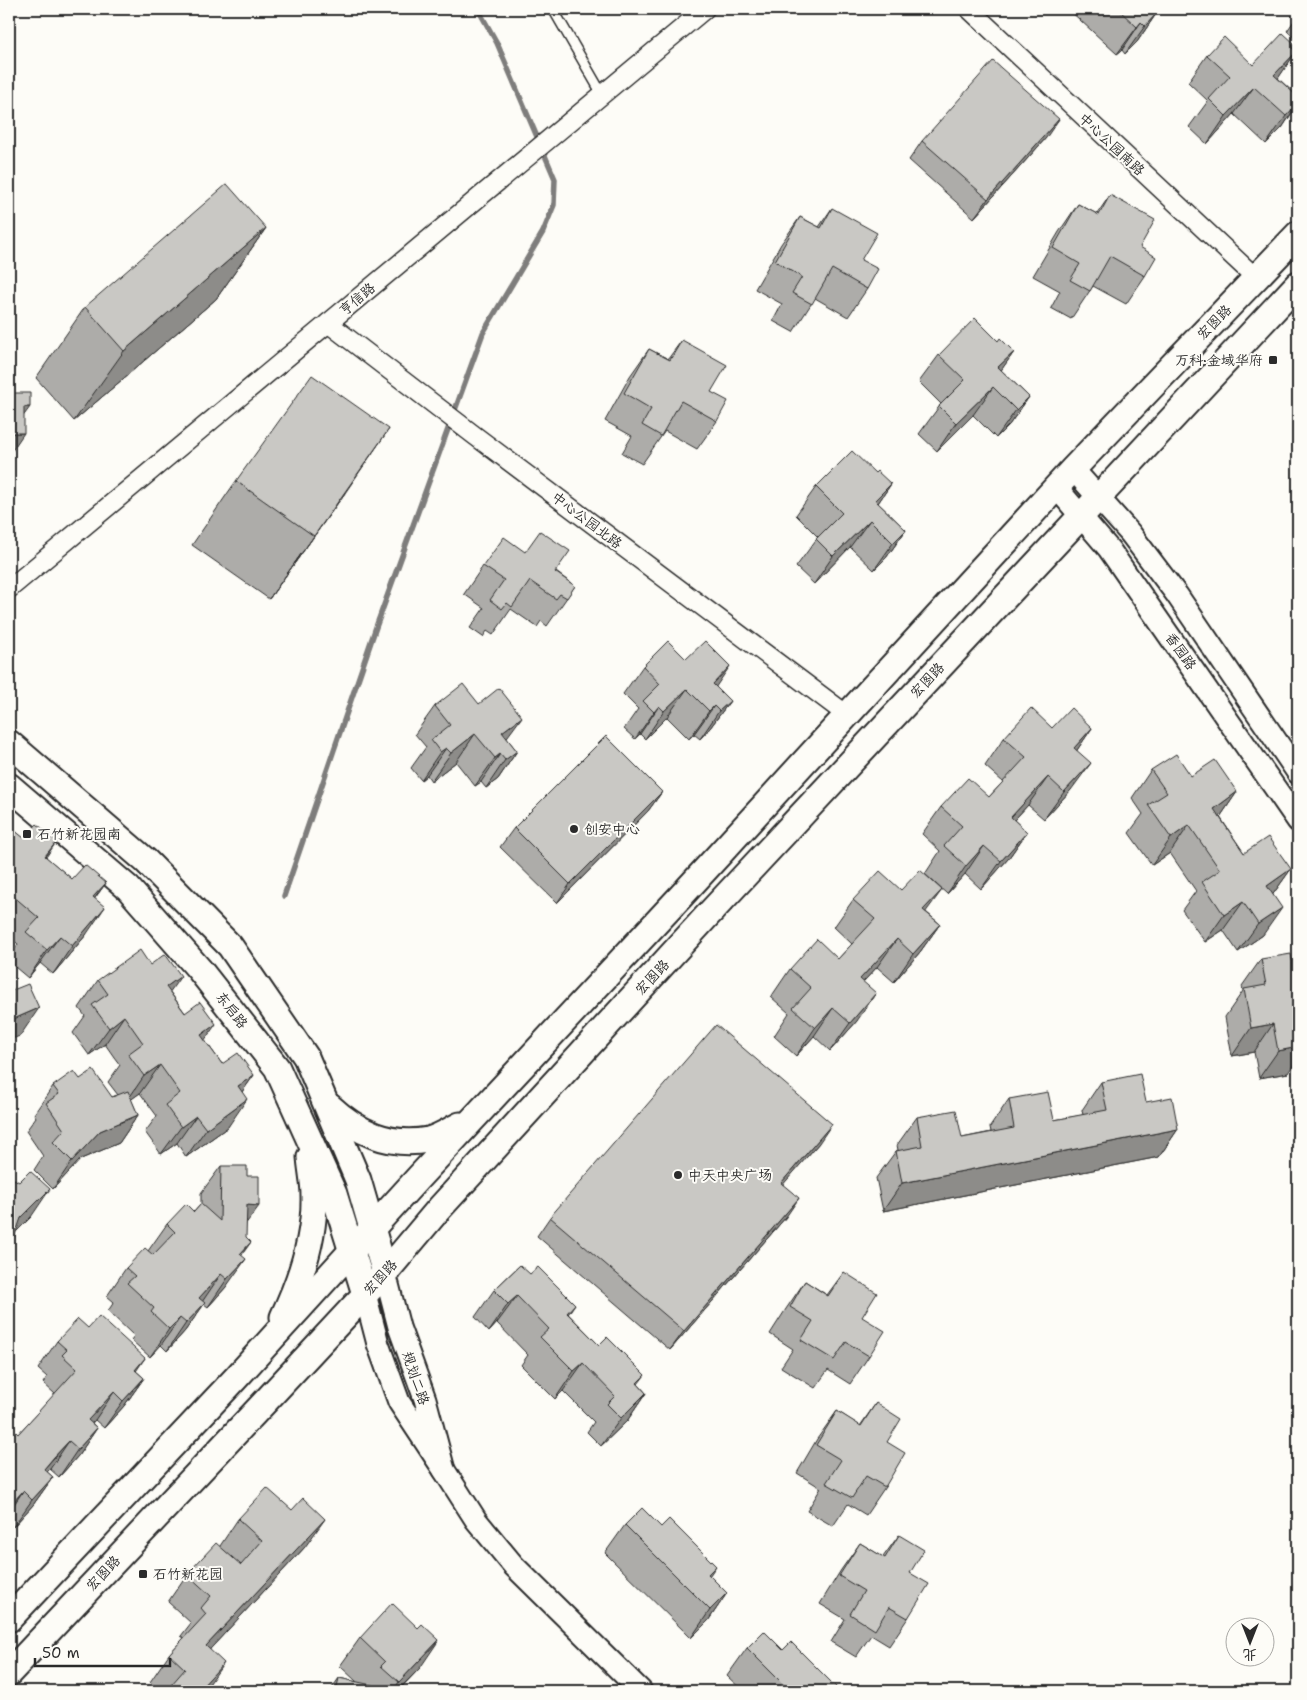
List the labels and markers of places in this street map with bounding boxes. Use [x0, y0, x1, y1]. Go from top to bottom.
place label: 万科·金域华府 [1175, 351, 1263, 369]
marker: 万科·金域华府 [1267, 354, 1279, 366]
place label: 创安中心 [584, 820, 640, 838]
marker: 创安中心 [568, 823, 580, 835]
place label: 石竹新花园南 [37, 825, 121, 843]
marker: 石竹新花园南 [21, 828, 33, 840]
place label: 中天中央广场 [688, 1166, 772, 1184]
marker: 中天中央广场 [672, 1169, 684, 1181]
place label: 石竹新花园 [153, 1565, 223, 1583]
marker: 石竹新花园 [137, 1568, 149, 1580]

